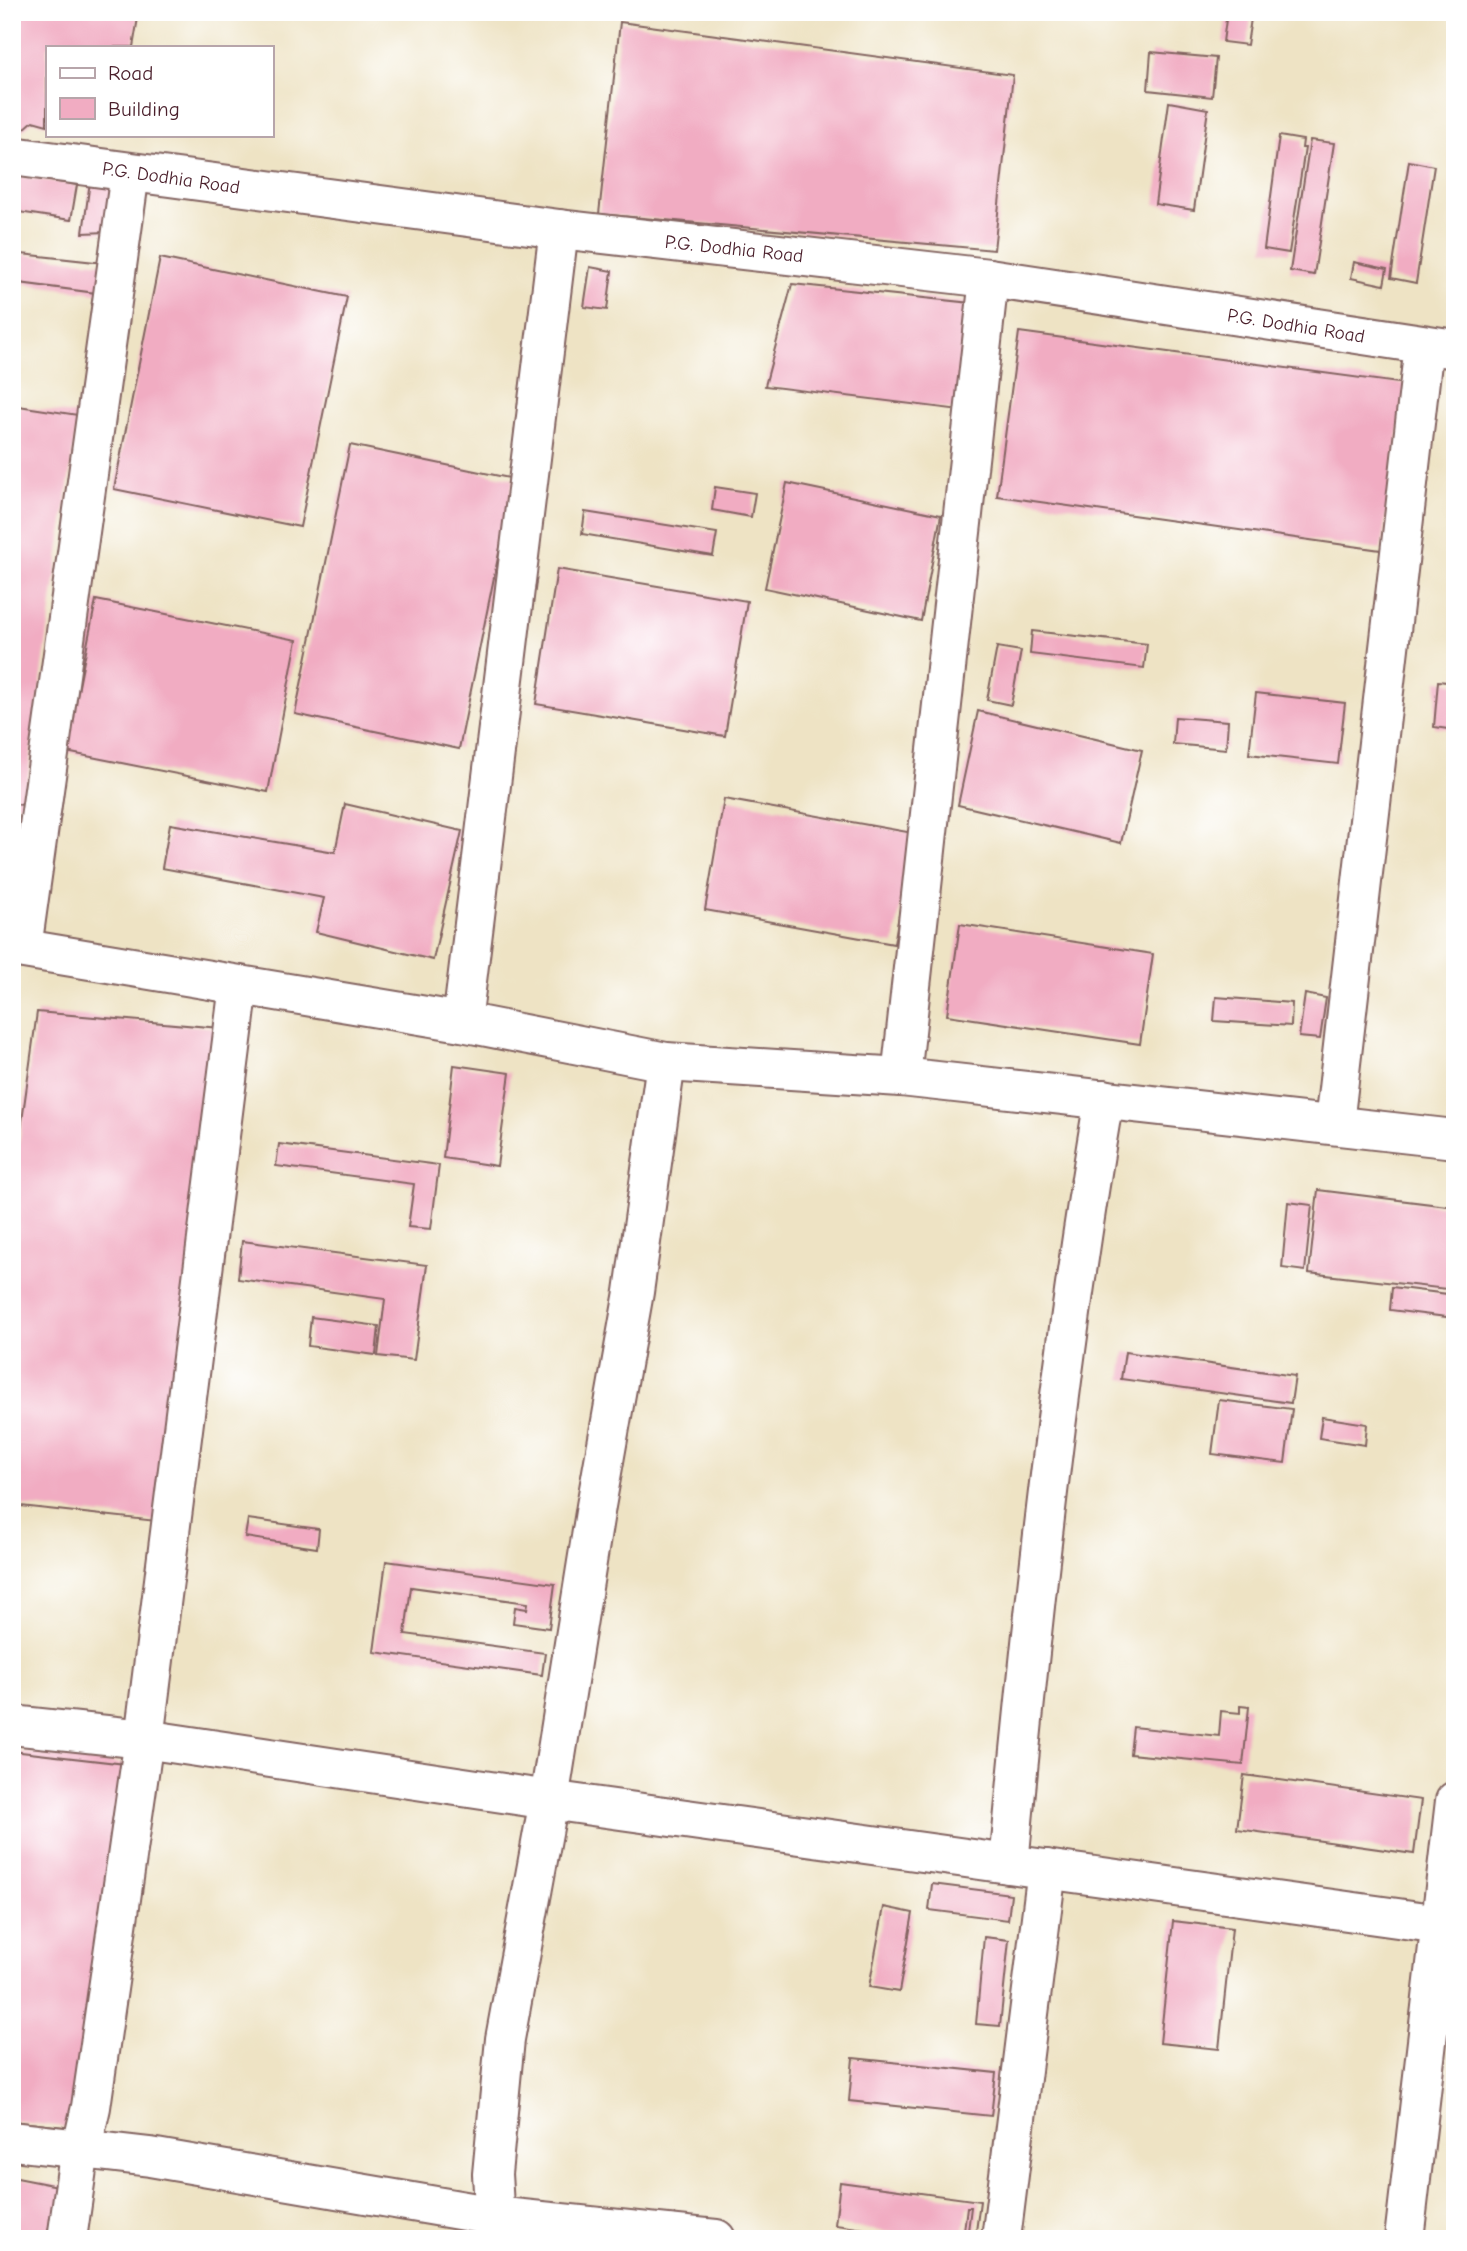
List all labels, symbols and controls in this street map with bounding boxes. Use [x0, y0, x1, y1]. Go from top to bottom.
legend [46, 46, 273, 136]
text: Road [108, 61, 153, 85]
text: Building [108, 97, 180, 121]
street label: P.G. Dodhia Road [101, 157, 241, 199]
street label: P.G. Dodhia Road [664, 231, 804, 267]
street label: P.G. Dodhia Road [1226, 304, 1366, 348]

